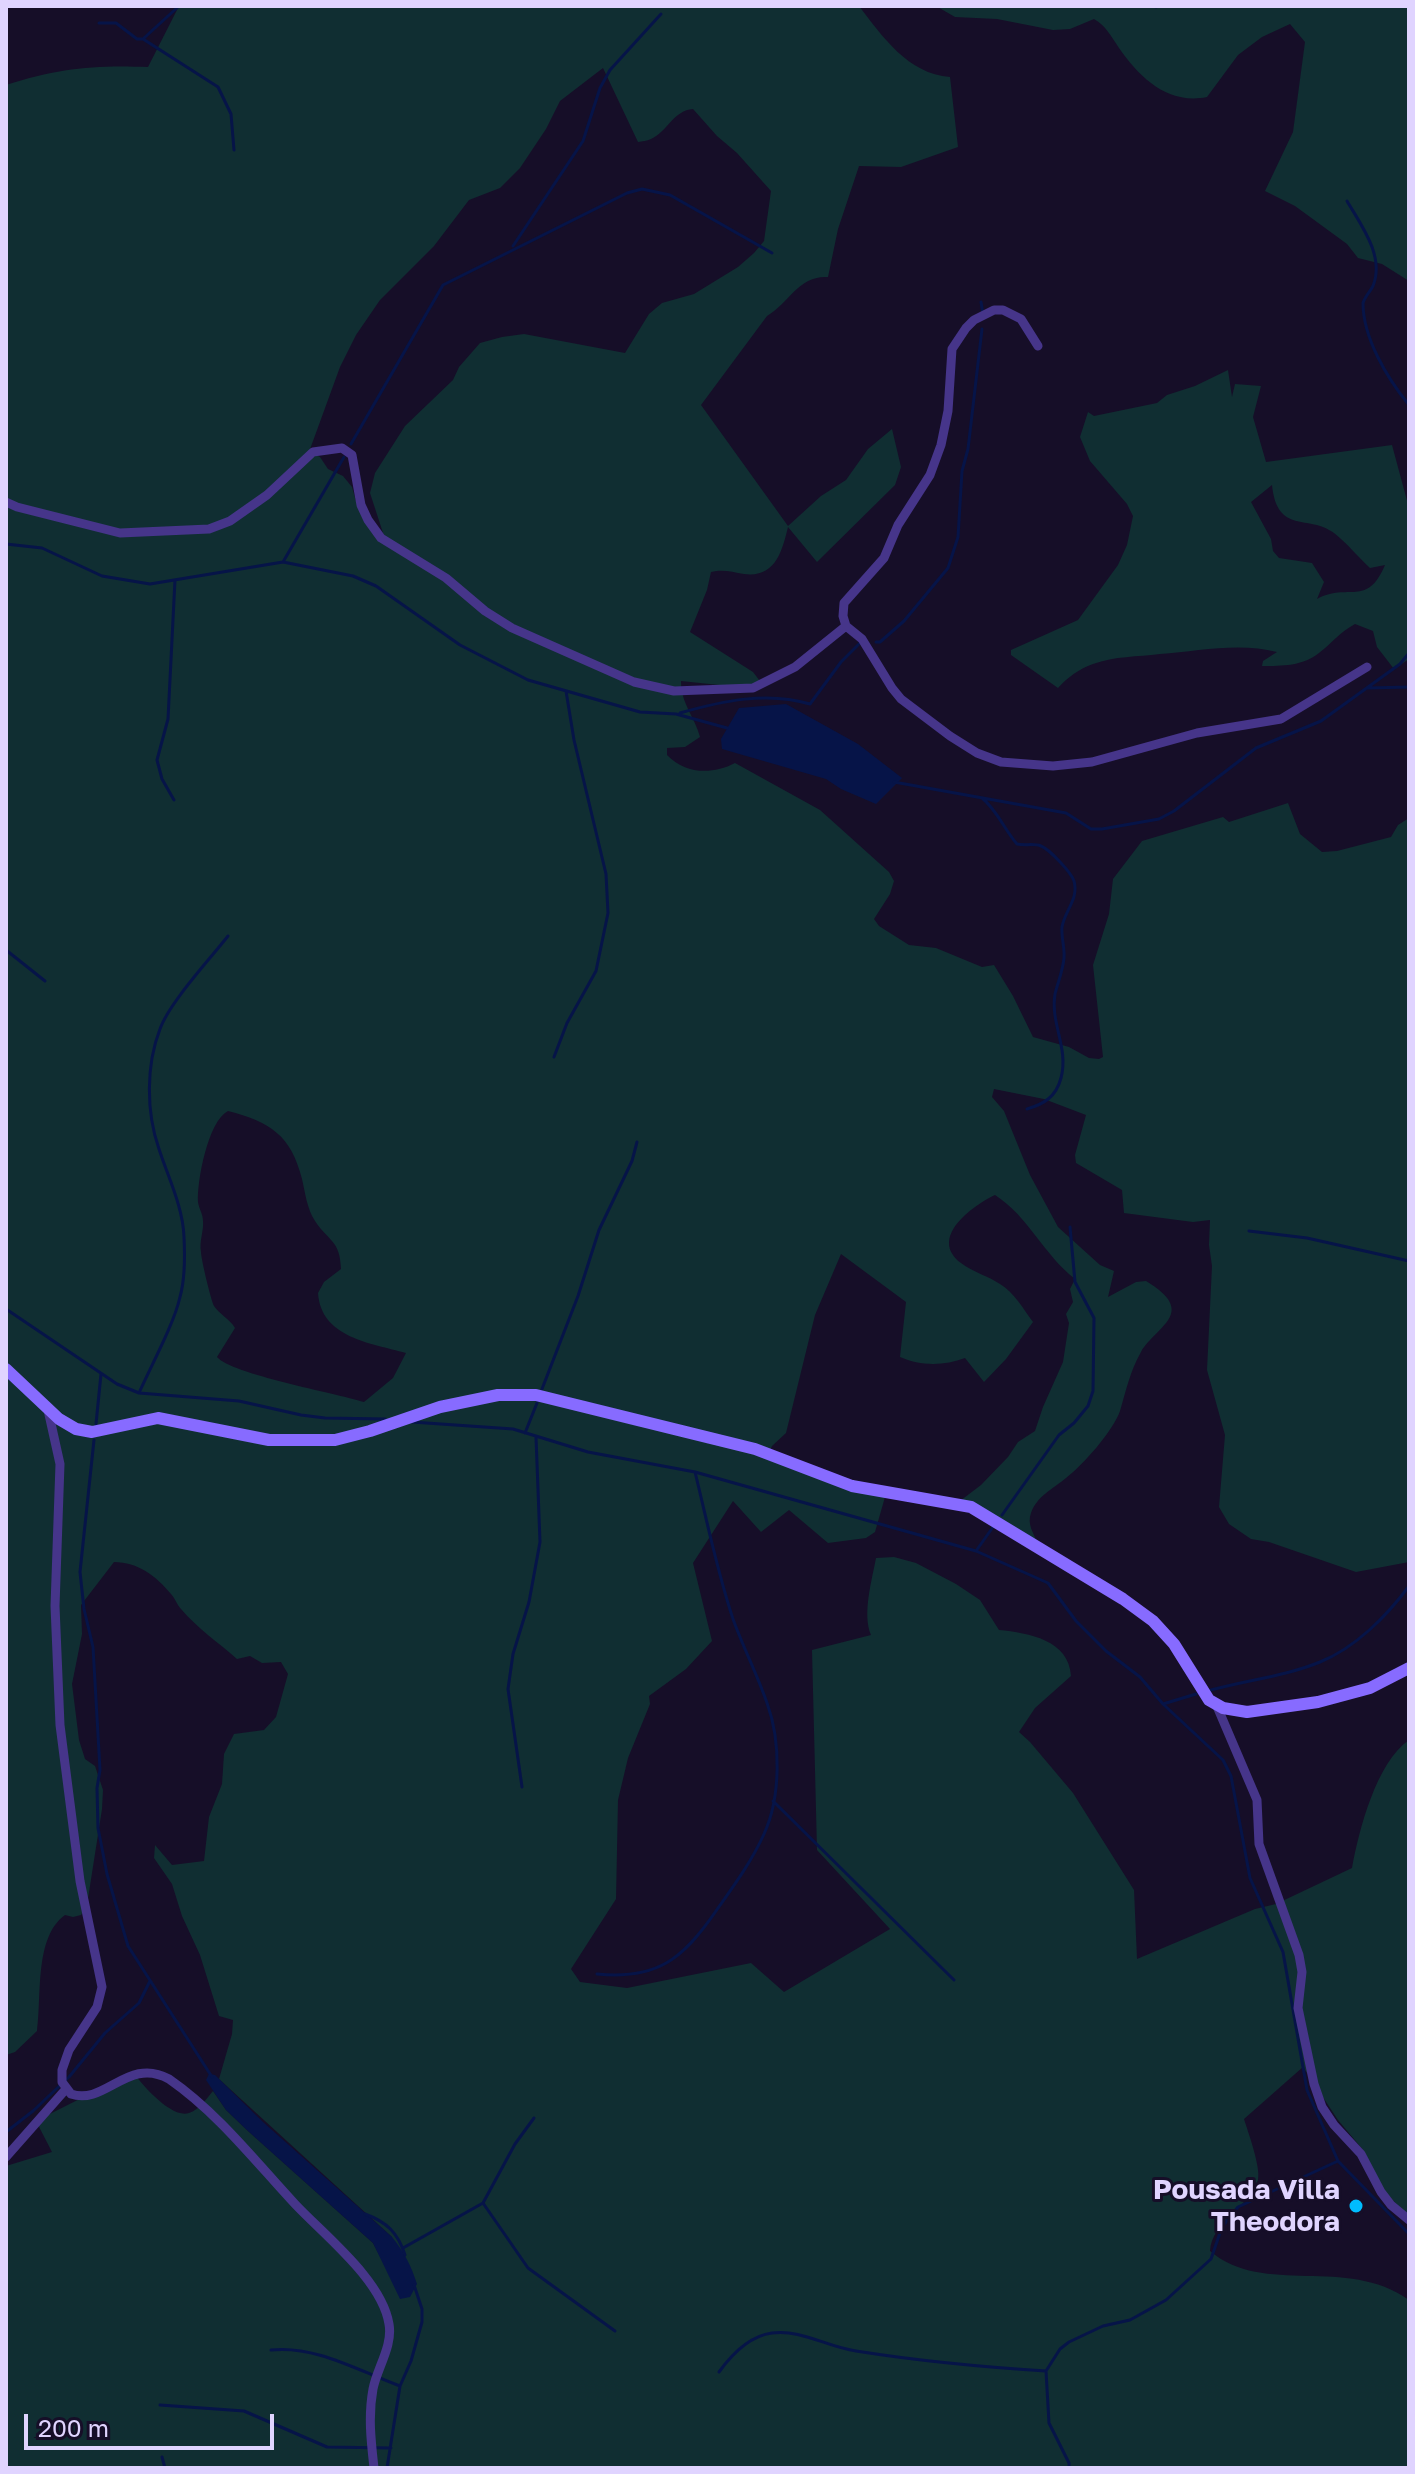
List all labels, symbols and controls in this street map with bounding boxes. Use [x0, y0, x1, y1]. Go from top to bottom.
place label: Pousada Villa Theodora [1153, 2173, 1340, 2239]
marker: Pousada Villa Theodora [1347, 2197, 1365, 2215]
scale bar [28, 2398, 278, 2448]
text: 200 m [38, 2413, 109, 2442]

